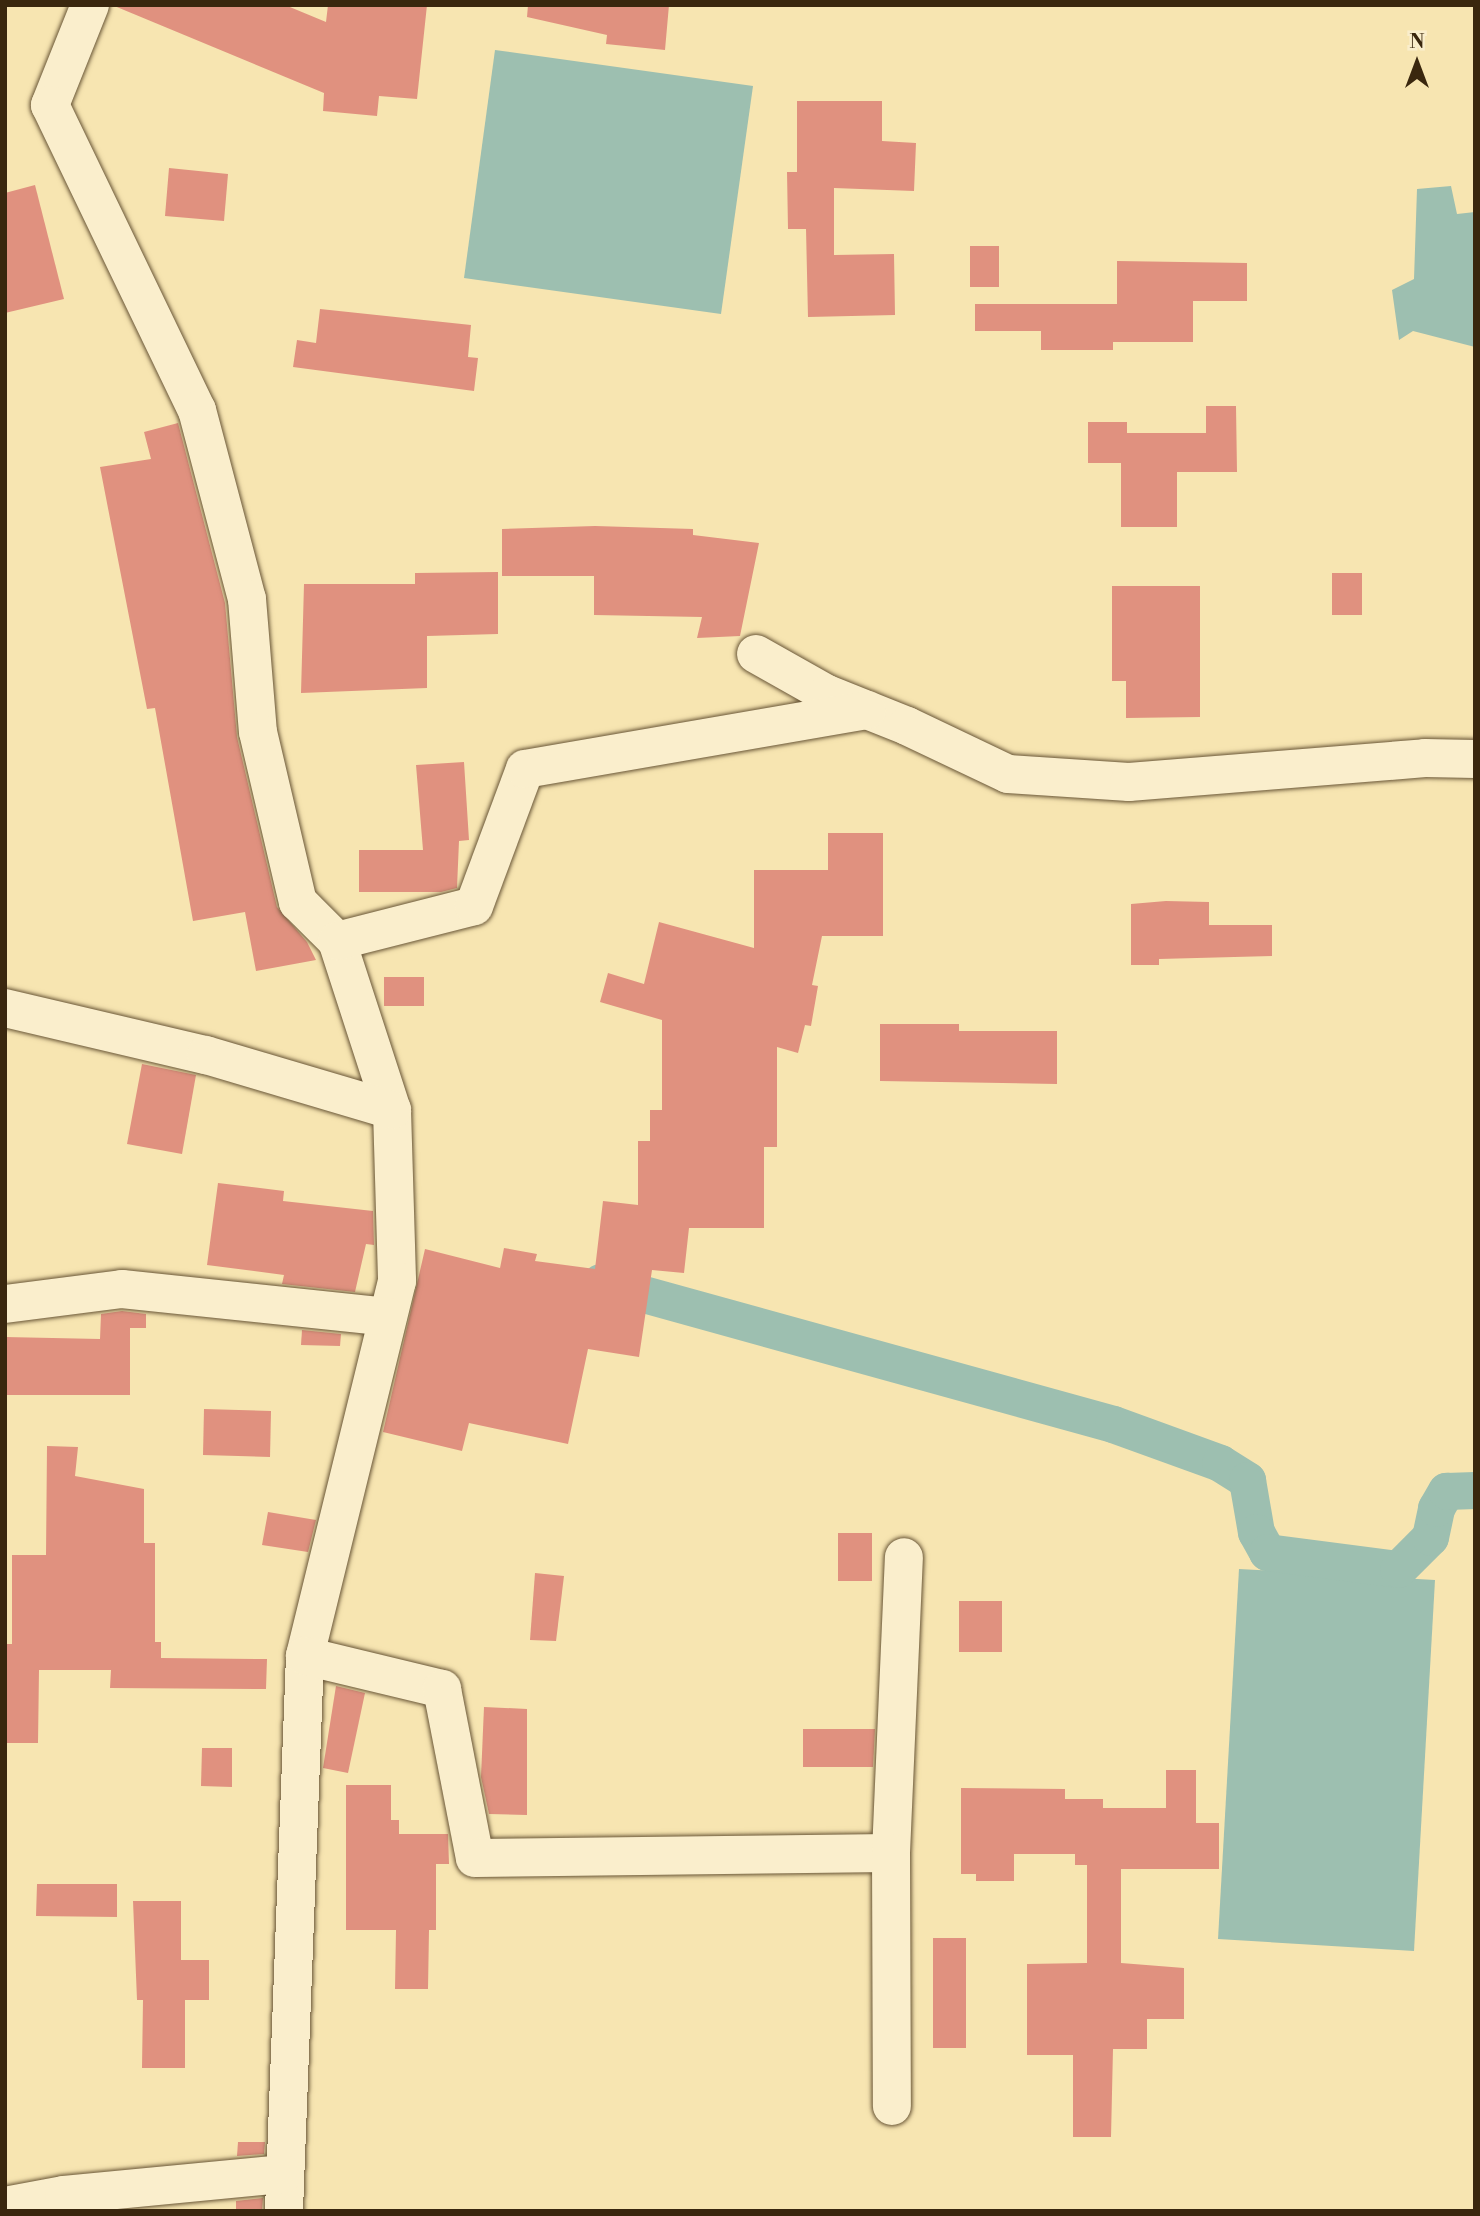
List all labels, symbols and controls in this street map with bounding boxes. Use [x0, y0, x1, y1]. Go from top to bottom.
north arrow [1382, 28, 1452, 98]
text: N [1409, 30, 1425, 54]

